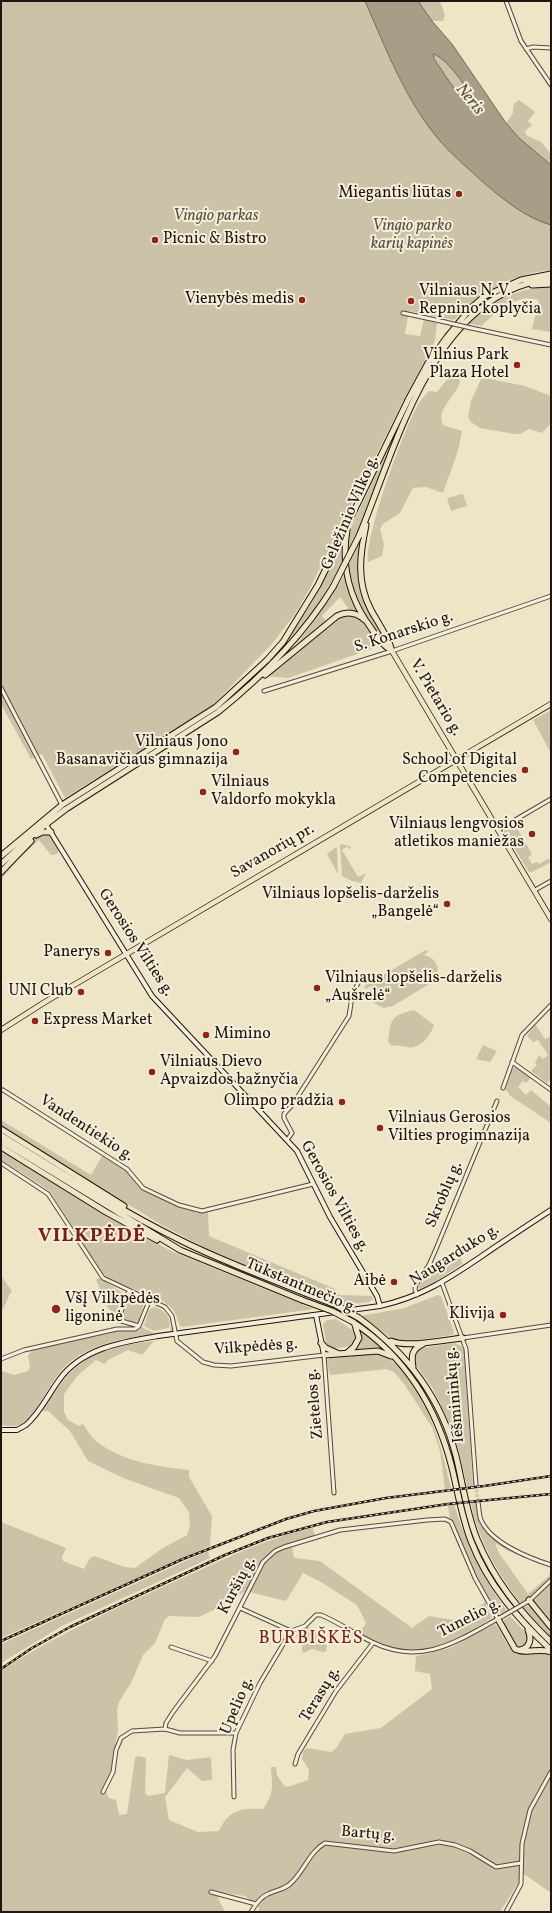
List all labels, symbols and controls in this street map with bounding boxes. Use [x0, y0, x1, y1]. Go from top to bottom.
water label: Neris [450, 80, 488, 120]
place label: Miegantis liūtas [338, 184, 451, 204]
marker: Miegantis liūtas [454, 189, 464, 199]
park label: Vingio parkas [173, 207, 259, 227]
park label: Vingio parko karių kapinės [371, 217, 453, 255]
place label: Picnic & Bistro [163, 230, 267, 250]
marker: Picnic & Bistro [150, 235, 160, 245]
place label: Vilniaus N. V. Repnino koplyčia [419, 282, 541, 320]
place label: Vienybės medis [185, 290, 294, 310]
marker: Vienybės medis [297, 295, 307, 305]
marker: Vilniaus N. V. Repnino koplyčia [406, 296, 416, 306]
place label: Vilnius Park Plaza Hotel [423, 346, 509, 384]
marker: Vilnius Park Plaza Hotel [512, 360, 522, 370]
street label: Geležinio Vilko g. [318, 453, 384, 573]
street label: S. Konarskio g. [352, 608, 456, 658]
street label: V. Pietario g. [404, 656, 466, 740]
place label: Vilniaus Jono Basanavičiaus gimnazija [56, 733, 228, 771]
marker: Vilniaus Jono Basanavičiaus gimnazija [231, 747, 241, 757]
place label: School of Digital Competencies [402, 751, 517, 789]
marker: School of Digital Competencies [520, 765, 530, 775]
place label: Vilniaus Valdorfo mokykla [211, 773, 336, 811]
marker: Vilniaus Valdorfo mokykla [198, 787, 208, 797]
place label: Vilniaus lengvosios atletikos maniežas [389, 815, 524, 853]
street label: Savanorių pr. [228, 820, 318, 884]
marker: Vilniaus lengvosios atletikos maniežas [527, 829, 537, 839]
place label: Vilniaus lopšelis-darželis „Bangelė“ [262, 885, 439, 923]
street label: Gerosios Vilties g. [93, 886, 177, 1000]
marker: Vilniaus lopšelis-darželis „Bangelė“ [442, 899, 452, 909]
place label: Panerys [43, 943, 100, 963]
marker: Panerys [103, 948, 113, 958]
place label: Vilniaus lopšelis-darželis „Aušrelė“ [325, 969, 502, 1007]
place label: UNI Club [8, 982, 73, 1002]
marker: Vilniaus lopšelis-darželis „Aušrelė“ [312, 983, 322, 993]
marker: UNI Club [76, 987, 86, 997]
place label: Express Market [43, 1011, 153, 1031]
marker: Express Market [30, 1016, 40, 1026]
place label: Mimino [214, 1025, 271, 1045]
marker: Mimino [201, 1030, 211, 1040]
place label: Vilniaus Dievo Apvaizdos bažnyčia [160, 1053, 299, 1091]
marker: Vilniaus Dievo Apvaizdos bažnyčia [147, 1067, 157, 1077]
street label: Vandentiekio g. [35, 1091, 137, 1167]
place label: Olimpo pradžia [224, 1092, 334, 1112]
marker: Olimpo pradžia [337, 1097, 347, 1107]
place label: Vilniaus Gerosios Vilties progimnazija [388, 1109, 530, 1147]
marker: Vilniaus Gerosios Vilties progimnazija [375, 1123, 385, 1133]
street label: Gerosios Vilties g. [295, 1138, 373, 1256]
street label: Skroblų g. [422, 1159, 468, 1231]
street label: Naugarduko g. [407, 1221, 503, 1291]
district label: VILKPĖDĖ [38, 1225, 146, 1249]
street label: Tūkstantmečio g. [242, 1255, 360, 1319]
place label: Aibė [354, 1272, 386, 1292]
marker: Aibė [389, 1277, 399, 1287]
place label: VšĮ Vilkpėdės ligoninė [65, 1290, 160, 1328]
marker: VšĮ Vilkpėdės ligoninė [50, 1303, 62, 1315]
place label: Klivija [449, 1305, 495, 1325]
marker: Klivija [498, 1310, 508, 1320]
street label: Vilkpėdės g. [214, 1335, 298, 1361]
street label: Iešmininkų g. [442, 1346, 470, 1444]
street label: Zietelos g. [303, 1368, 329, 1440]
street label: Kuršių g. [215, 1554, 261, 1618]
street label: Tunelio g. [435, 1595, 505, 1643]
district label: BURBIŠKĖS [258, 1629, 364, 1651]
street label: Terasų g. [297, 1664, 345, 1726]
street label: Upelio g. [217, 1674, 259, 1738]
street label: Bartų g. [340, 1823, 396, 1847]

